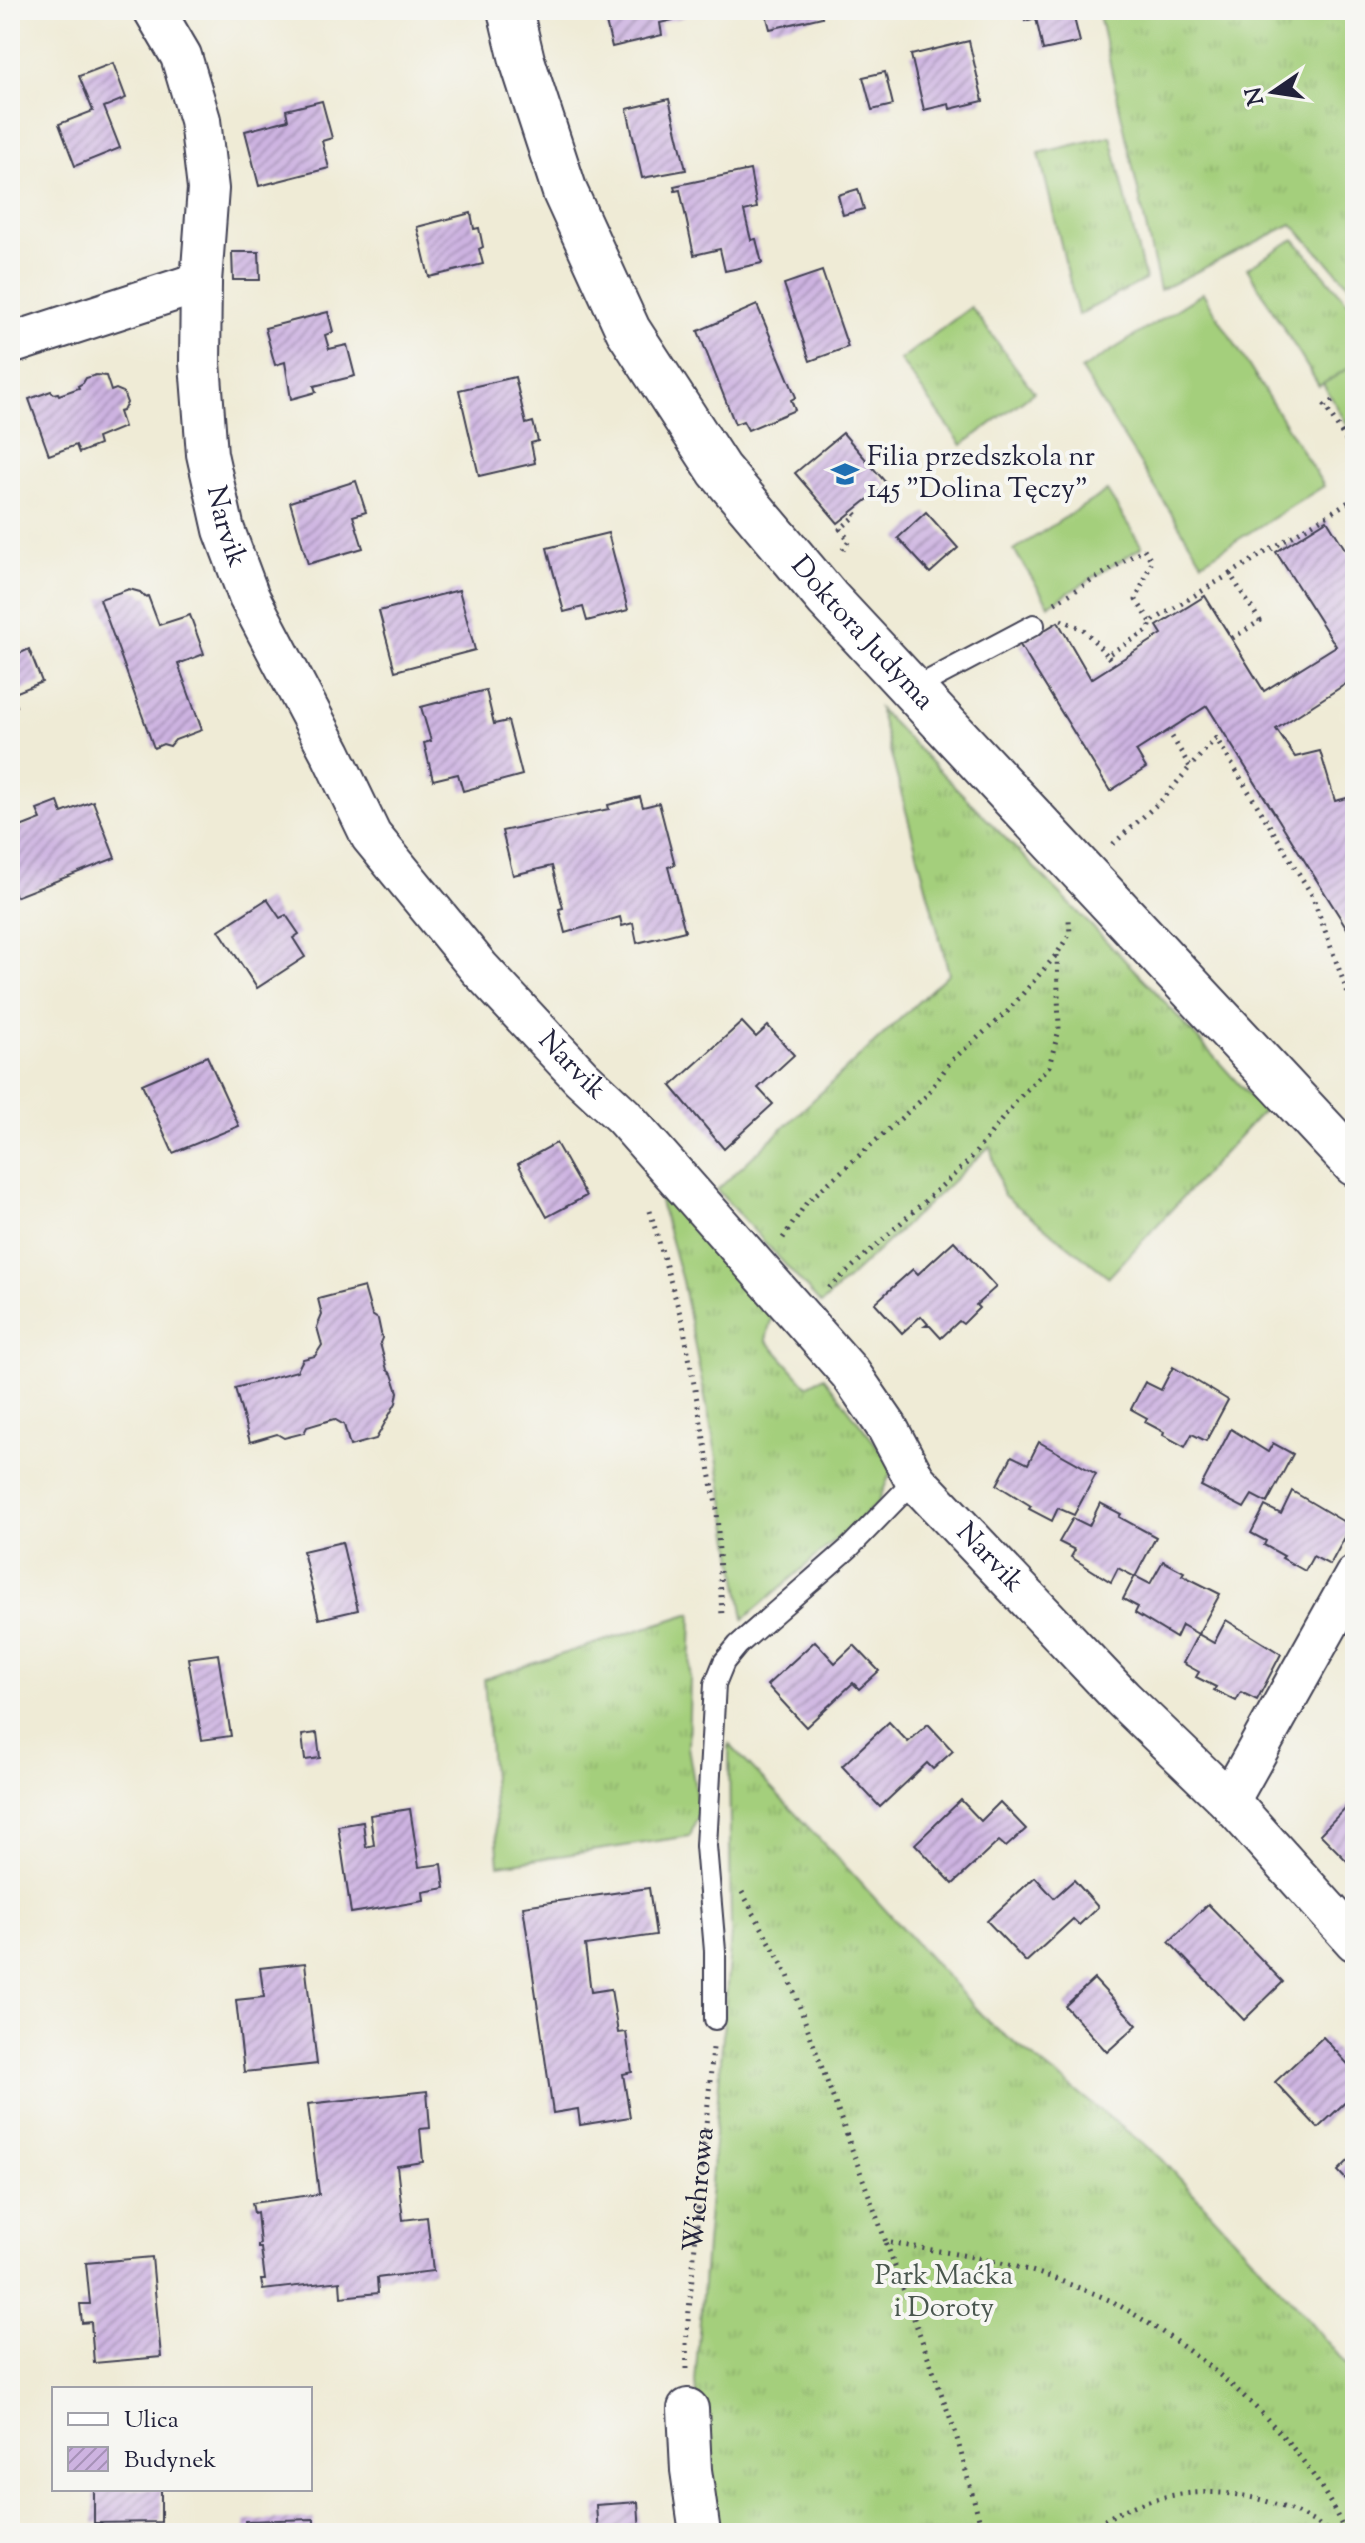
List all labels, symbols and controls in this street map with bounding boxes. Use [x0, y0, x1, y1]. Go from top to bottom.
north arrow [1233, 52, 1313, 132]
text: N [1239, 83, 1274, 108]
place label: Filia przedszkola nr 145 "Dolina Tęczy" [867, 438, 1096, 510]
school or university icon: Filia przedszkola nr 145 "Dolina Tęczy" [830, 459, 860, 489]
street label: Narvik [195, 482, 256, 573]
street label: Doktora Judyma [780, 548, 943, 720]
street label: Narvik [528, 1022, 614, 1110]
street label: Narvik [946, 1514, 1032, 1602]
street label: Wichrowa [674, 2126, 726, 2254]
park label: Park Maćka i Doroty [875, 2257, 1013, 2329]
legend [52, 2387, 312, 2491]
text: Ulica [124, 2404, 179, 2438]
text: Budynek [124, 2444, 216, 2478]

